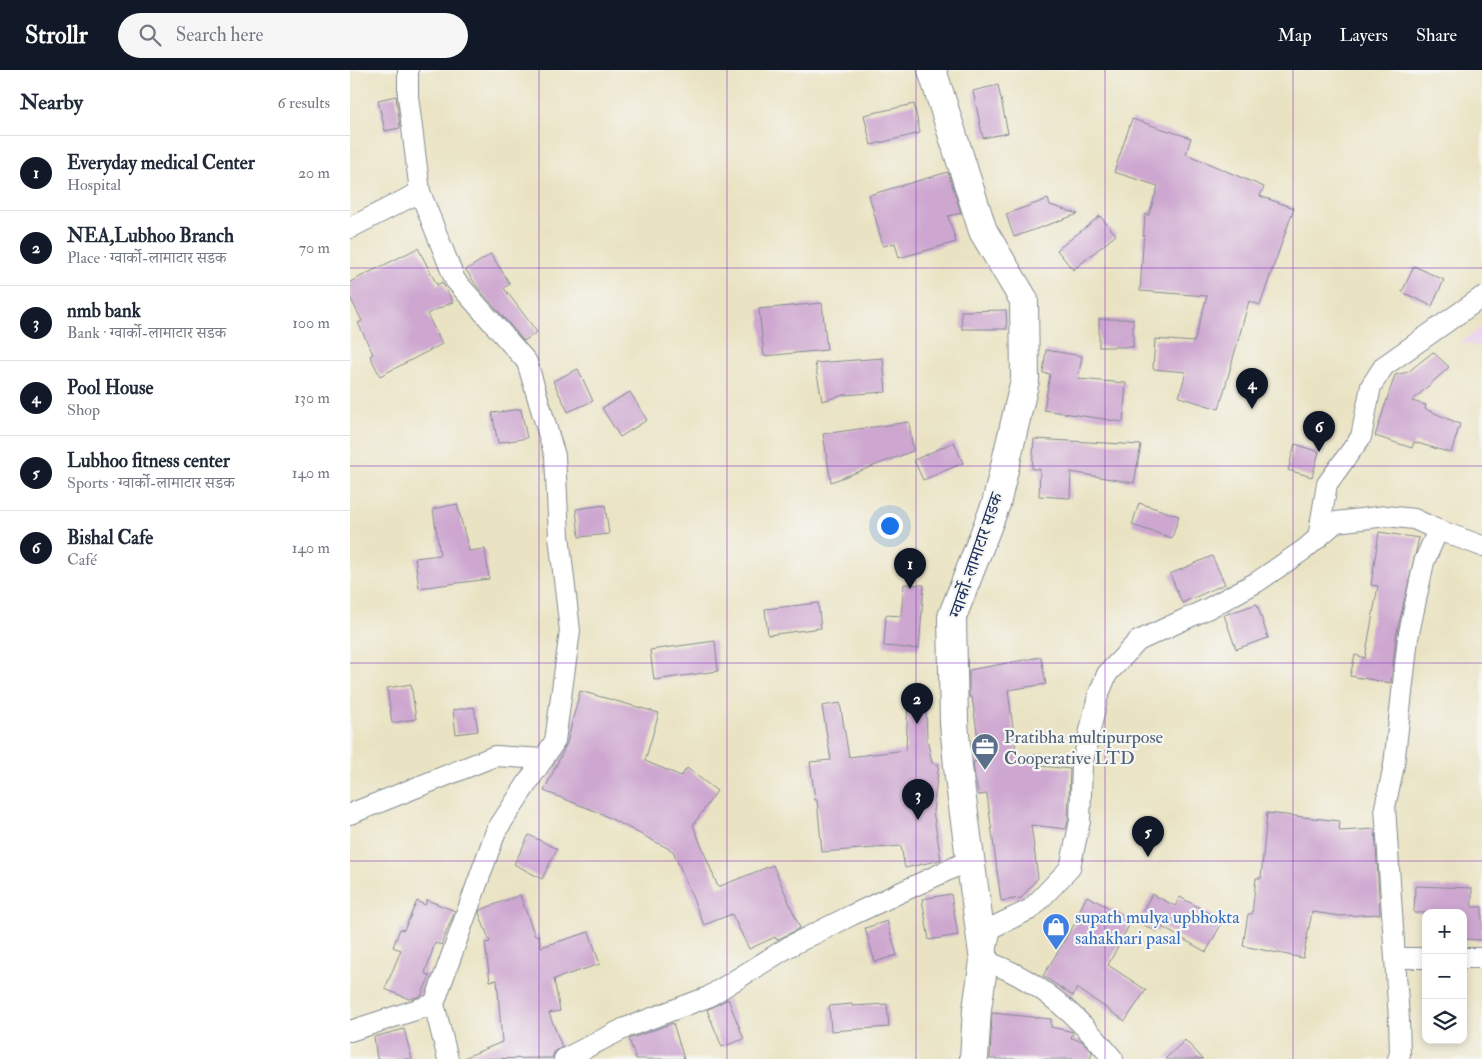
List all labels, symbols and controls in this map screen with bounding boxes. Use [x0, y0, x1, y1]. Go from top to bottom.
search box [118, 13, 468, 58]
text: Strollr [25, 20, 88, 51]
icon: search [136, 21, 164, 49]
text: Search here [176, 23, 264, 47]
text: Map [1278, 24, 1312, 47]
text: Layers [1340, 24, 1388, 47]
text: Share [1416, 24, 1457, 47]
text: Nearby [20, 89, 83, 116]
text: 6 results [278, 93, 330, 113]
text: Everyday medical Center [67, 151, 255, 175]
text: 1 [33, 163, 39, 183]
text: 20 m [298, 163, 330, 183]
text: Hospital [67, 175, 121, 195]
text: NEA,Lubhoo Branch [67, 224, 234, 248]
text: 2 [32, 238, 40, 258]
text: 70 m [299, 238, 330, 258]
text: Place · ग्वार्को-लामाटार सडक [67, 248, 226, 268]
text: nmb bank [67, 299, 141, 323]
text: 3 [33, 313, 39, 333]
text: 100 m [292, 313, 330, 333]
text: Bank · ग्वार्को-लामाटार सडक [67, 323, 226, 343]
pin: 4 [1236, 368, 1268, 409]
text: Pool House [67, 376, 153, 400]
text: 4 [32, 388, 40, 408]
text: 130 m [294, 388, 330, 408]
text: Shop [67, 400, 100, 420]
pin: 6 [1303, 411, 1335, 452]
text: Lubhoo fitness center [67, 449, 230, 473]
text: 5 [32, 463, 40, 483]
text: 140 m [292, 463, 330, 483]
text: Sports · ग्वार्को-लामाटार सडक [67, 473, 235, 493]
street label: ग्वार्को-लामाटार सडक [944, 488, 1009, 622]
your location [877, 513, 903, 539]
text: Bishal Cafe [67, 526, 153, 550]
text: 6 [32, 538, 40, 558]
text: 140 m [292, 538, 330, 558]
pin: 1 [894, 548, 926, 589]
text: Café [67, 550, 97, 570]
pin: 2 [901, 683, 933, 724]
place label: Pratibha multipurpose Cooperative LTD [1004, 726, 1164, 770]
office icon: Pratibha multipurpose Cooperative LTD [970, 732, 1000, 771]
pin: 3 [902, 779, 934, 820]
pin: 5 [1132, 816, 1164, 857]
place label: supath mulya upbhokta sahakhari pasal [1075, 906, 1240, 950]
map controls [1422, 909, 1467, 1044]
button: + [1422, 909, 1467, 954]
shop icon: supath mulya upbhokta sahakhari pasal [1041, 912, 1071, 951]
button: − [1422, 954, 1467, 999]
button: layers [1422, 999, 1467, 1044]

